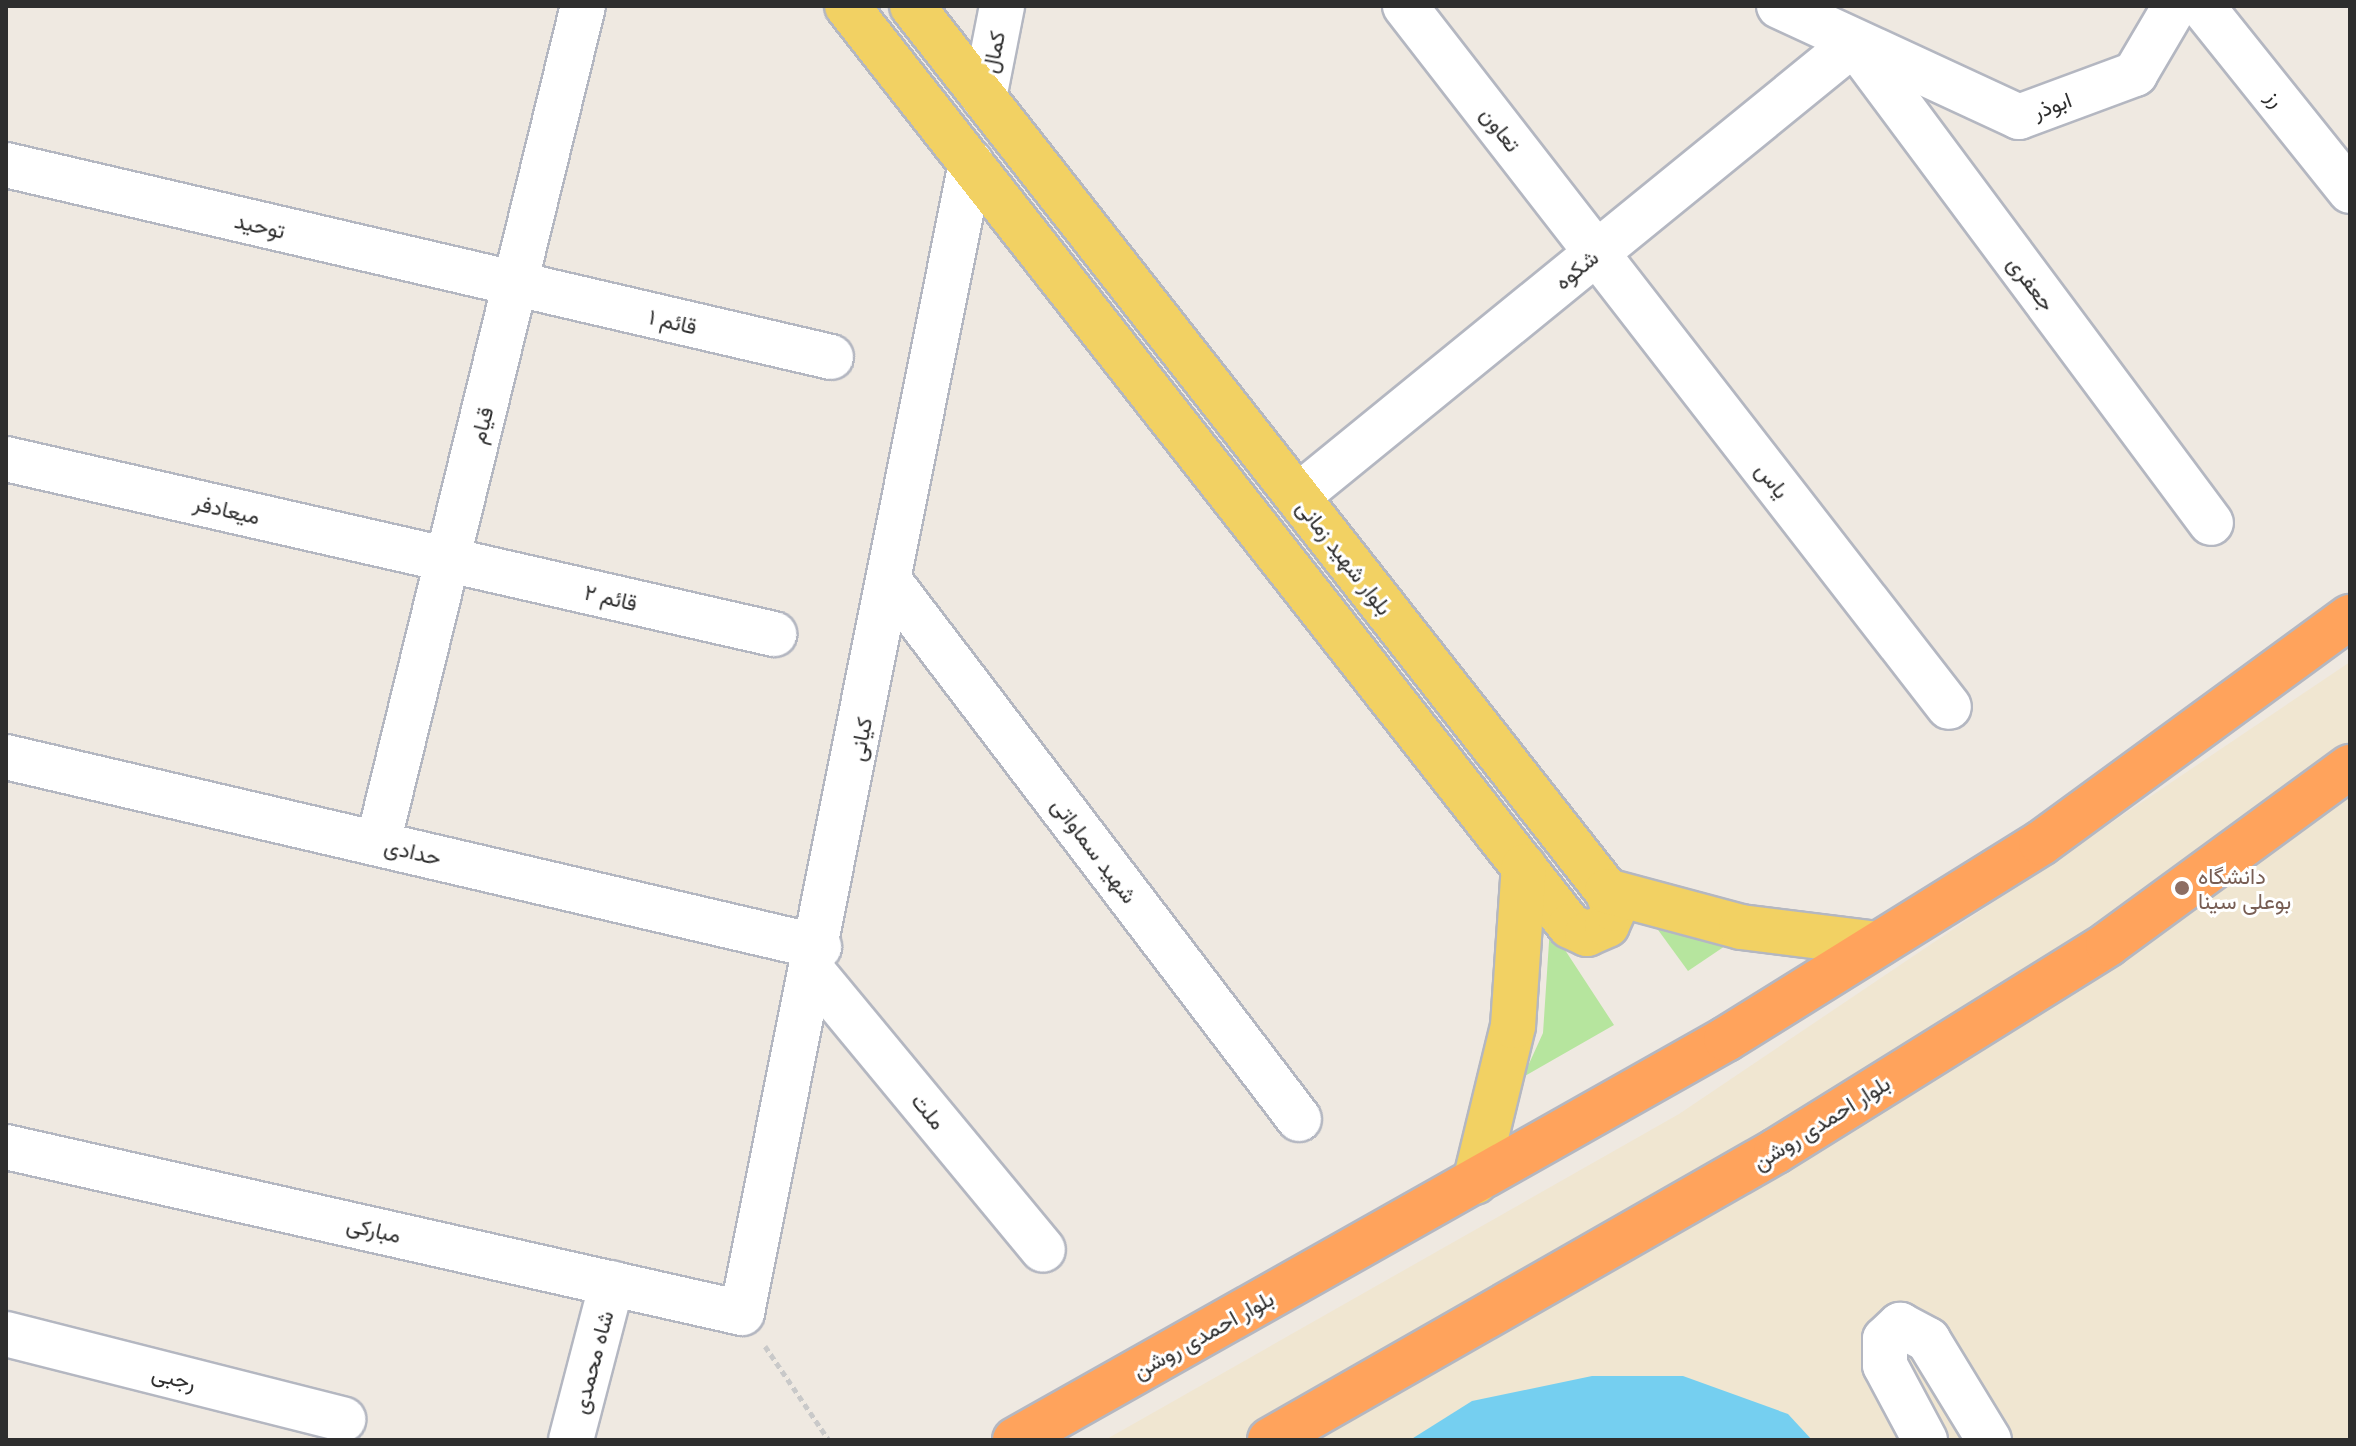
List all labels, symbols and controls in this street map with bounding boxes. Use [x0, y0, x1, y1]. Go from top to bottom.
street label: کمال [976, 29, 1010, 75]
street label: رز [2261, 84, 2291, 112]
street label: ابوذر [2029, 86, 2075, 124]
street label: تعاون [1475, 101, 1527, 157]
street label: توحید [232, 206, 288, 244]
street label: شکوه [1549, 243, 1603, 295]
street label: جعفری [2003, 250, 2061, 316]
street label: قائم ۱ [646, 303, 700, 339]
street label: قیام [464, 404, 498, 446]
street label: یاس [1751, 457, 1795, 503]
street label: میعادفر [191, 489, 263, 529]
street label: بلوار شهید زمانی [1292, 494, 1398, 620]
street label: قائم ۲ [582, 578, 640, 616]
street label: کیانی [843, 715, 877, 763]
street label: شهید سماواتی [1047, 792, 1143, 908]
street label: حدادی [382, 832, 444, 870]
place label: دانشگاه بوعلی سینا [2198, 862, 2291, 914]
marker: دانشگاه بوعلی سینا [2173, 879, 2191, 897]
street label: بلوار احمدی روشن [1747, 1069, 1895, 1175]
street label: ملت [906, 1087, 952, 1135]
street label: مبارکی [344, 1210, 404, 1248]
street label: بلوار احمدی روشن [1128, 1284, 1278, 1384]
street label: شاه محمدی [566, 1308, 618, 1416]
street label: رجبی [149, 1359, 199, 1395]

